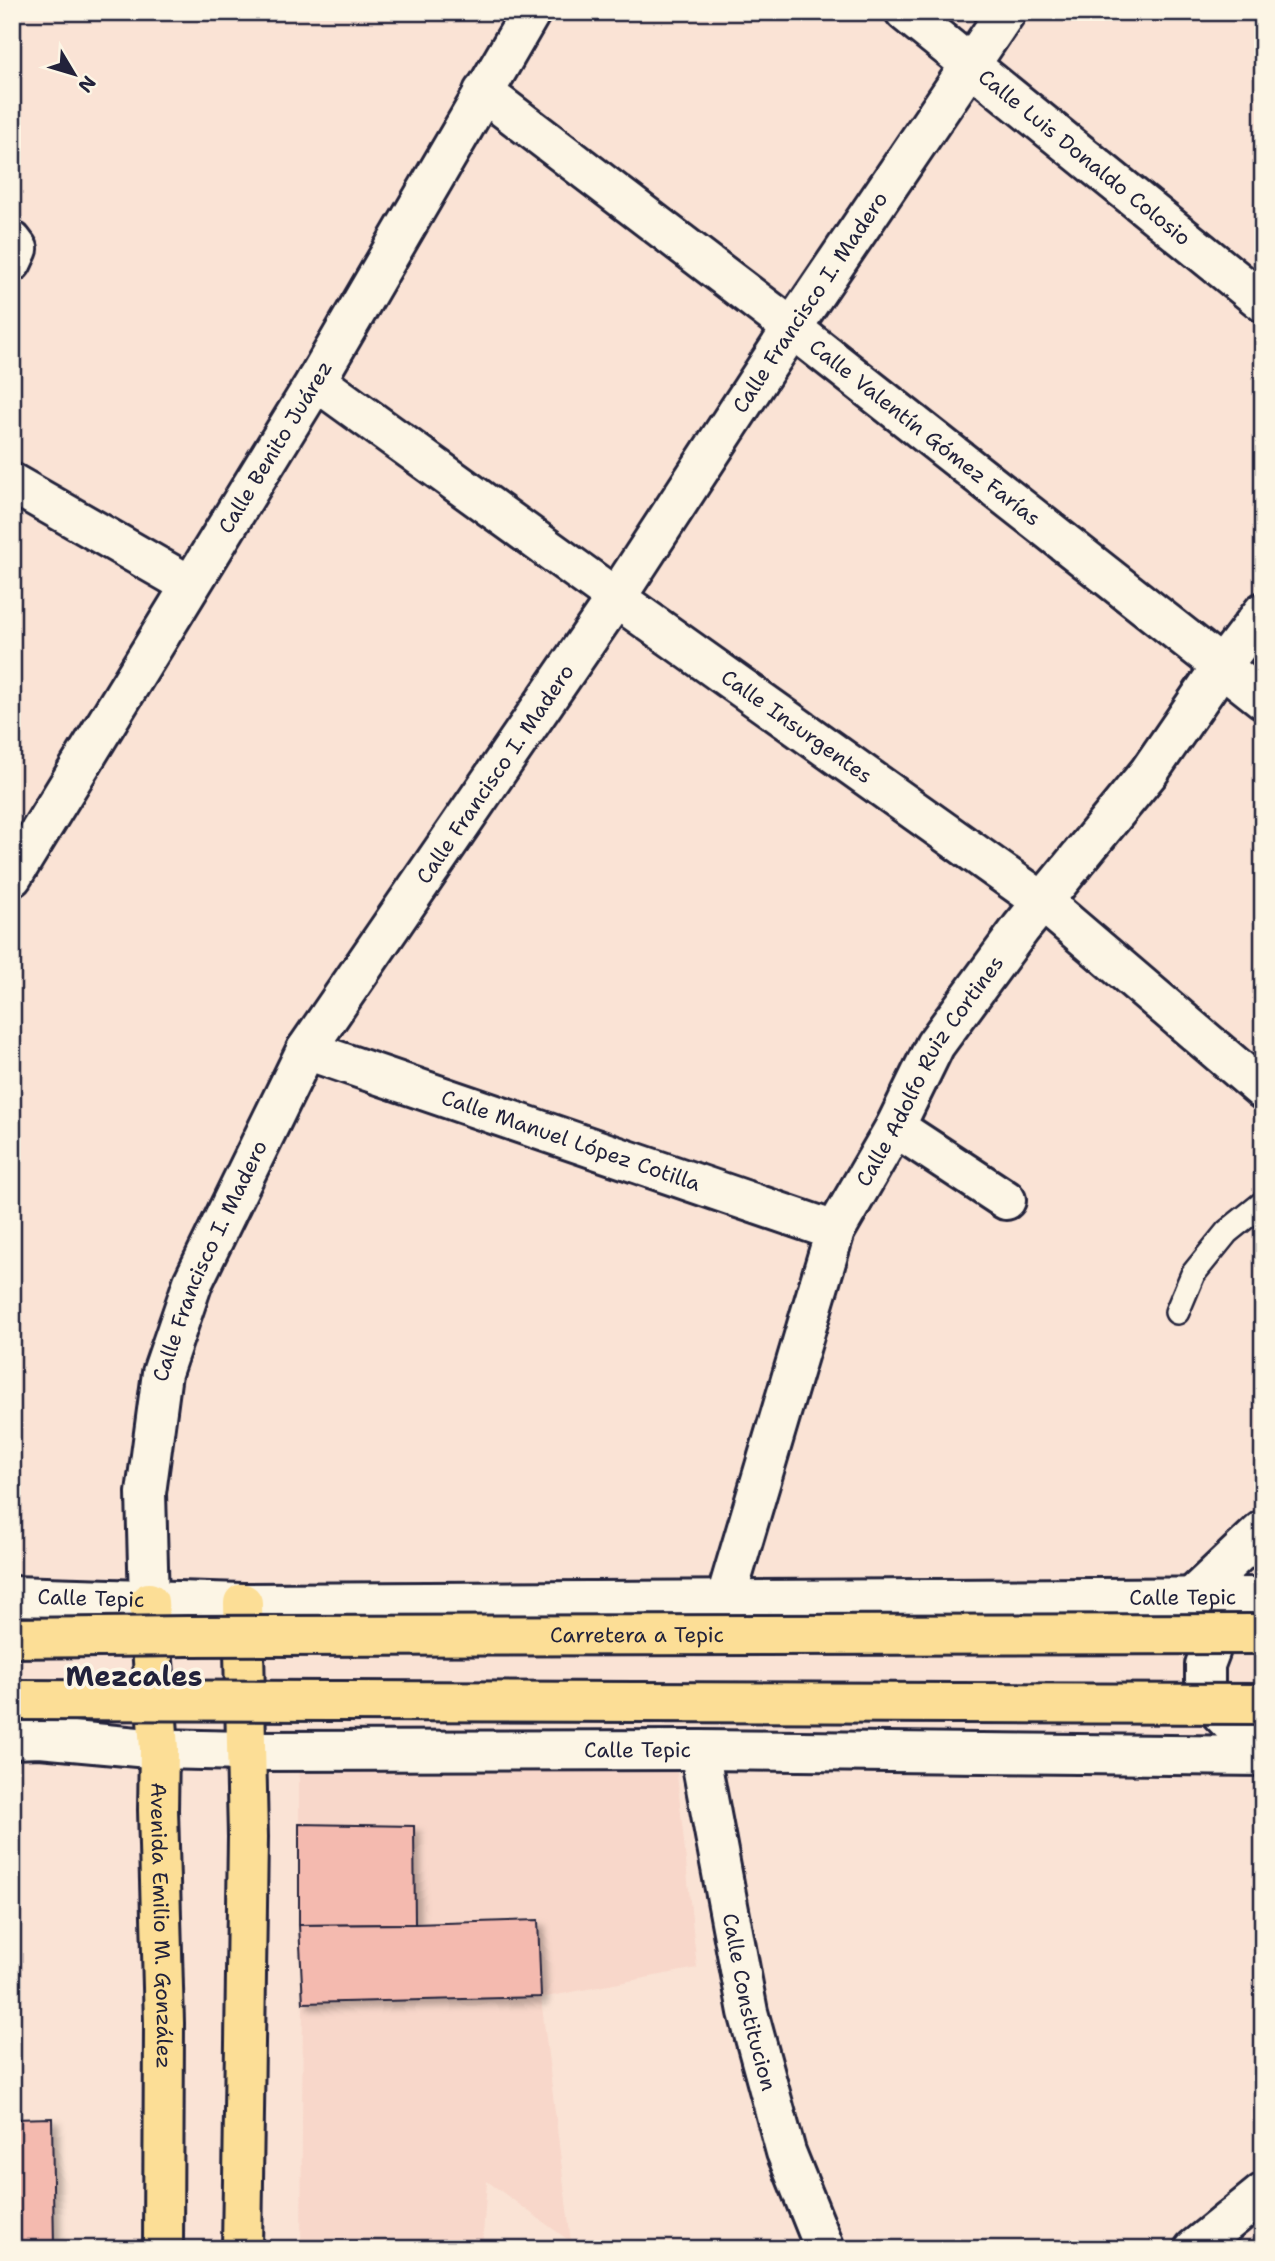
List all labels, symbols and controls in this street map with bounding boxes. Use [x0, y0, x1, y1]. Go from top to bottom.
north arrow [38, 38, 108, 108]
street label: Calle Luis Donaldo Colosio [972, 63, 1197, 252]
text: N [73, 71, 101, 98]
street label: Calle Francisco I. Madero [726, 186, 894, 419]
street label: Calle Valentín Gómez Farías [803, 333, 1046, 533]
street label: Calle Benito Juárez [212, 356, 339, 539]
street label: Calle Francisco I. Madero [410, 659, 581, 889]
street label: Calle Insurgentes [715, 663, 878, 790]
street label: Calle Adolfo Ruiz Cortines [849, 950, 1010, 1192]
street label: Calle Manuel López Cotilla [438, 1083, 704, 1198]
street label: Calle Francisco I. Madero [147, 1136, 274, 1383]
street label: Calle Tepic [37, 1583, 145, 1614]
street label: Calle Tepic [1129, 1583, 1237, 1612]
street label: Carretera a Tepic [550, 1621, 724, 1649]
district label: Mezcales [65, 1657, 203, 1695]
street label: Calle Tepic [584, 1736, 691, 1764]
street label: Avenida Emilio M. González [144, 1782, 178, 2069]
street label: Calle Constitucion [716, 1911, 783, 2094]

